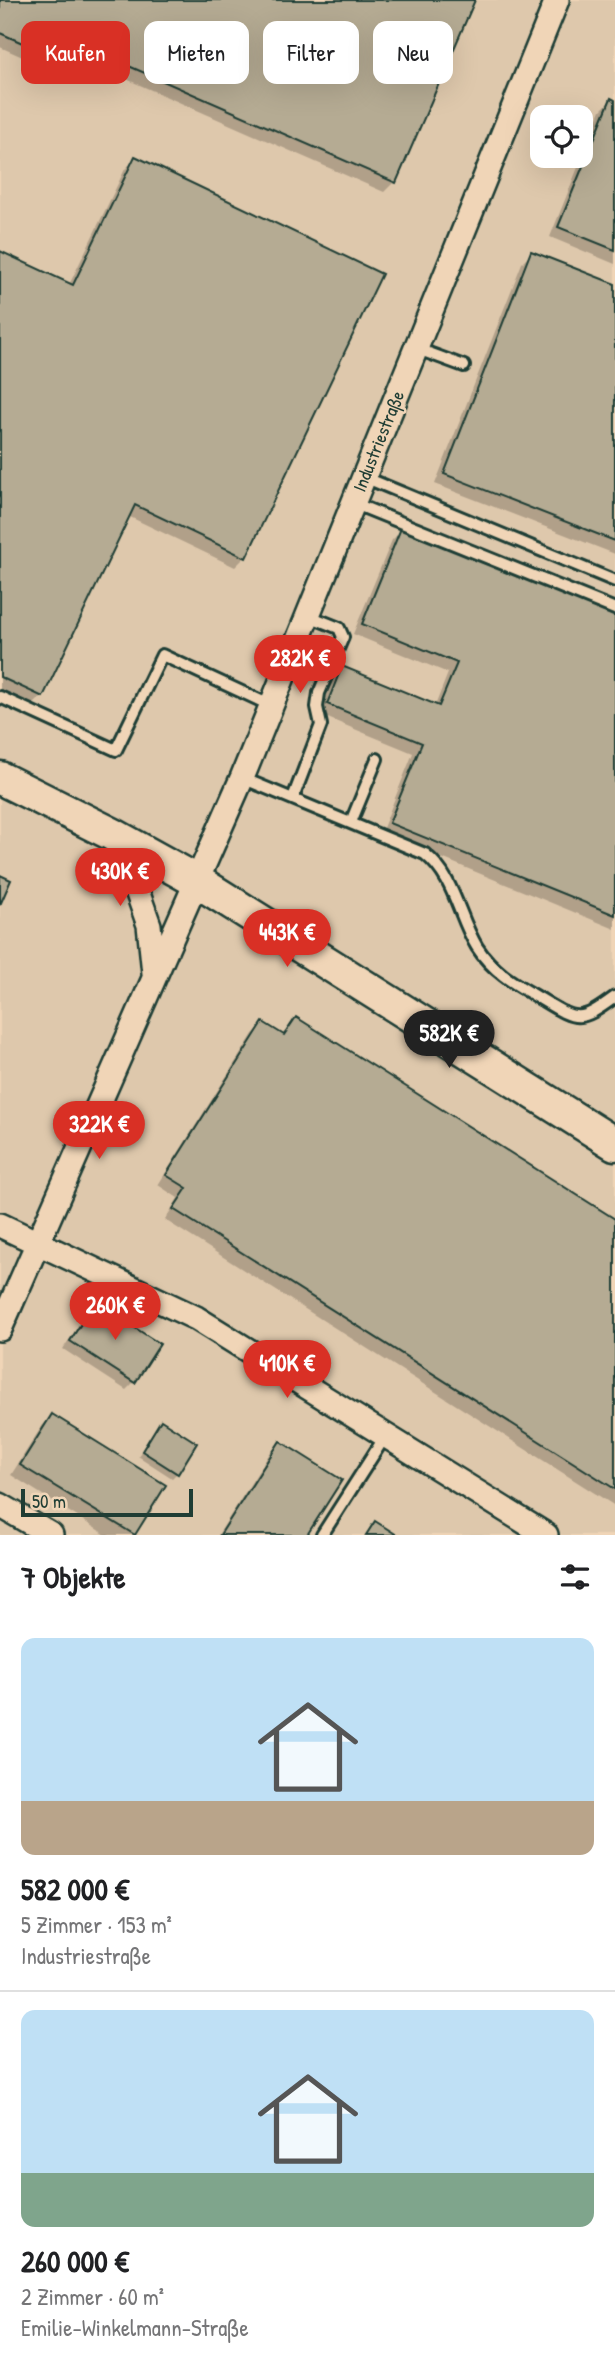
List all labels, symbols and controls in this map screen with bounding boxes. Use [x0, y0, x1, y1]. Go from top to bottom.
chip: Kaufen [21, 21, 130, 84]
chip: Mieten [144, 21, 249, 84]
chip: Filter [263, 21, 359, 84]
chip: Neu [373, 21, 453, 84]
map controls [530, 105, 593, 168]
button: locate [530, 105, 593, 168]
street label: Industriestraße [346, 386, 410, 496]
pin: 282K € [243, 636, 357, 695]
text: 282K € [270, 642, 330, 673]
pin: 430K € [63, 848, 177, 908]
text: 430K € [91, 855, 149, 886]
pin: 443K € [230, 909, 344, 969]
text: 443K € [259, 916, 315, 947]
pin: 582K € [392, 1010, 506, 1070]
text: 582K € [420, 1017, 478, 1048]
pin: 322K € [42, 1102, 156, 1161]
text: 322K € [69, 1108, 129, 1139]
pin: 260K € [58, 1282, 172, 1342]
text: 260K € [86, 1289, 144, 1320]
pin: 410K € [230, 1340, 344, 1400]
text: 410K € [259, 1347, 315, 1378]
scale bar [21, 1486, 192, 1518]
text: 50 m [32, 1488, 66, 1514]
text: 7 Objekte [21, 1557, 126, 1597]
icon: filters [556, 1558, 594, 1596]
icon: home [245, 1684, 371, 1810]
text: 582 000 € [21, 1869, 129, 1909]
text: 5 Zimmer · 153 m² [21, 1909, 172, 1940]
text: Industriestraße [21, 1940, 151, 1971]
icon: home [245, 2056, 371, 2182]
text: 260 000 € [21, 2241, 129, 2281]
text: 2 Zimmer · 60 m² [21, 2281, 164, 2312]
text: Emilie-Winkelmann-Straße [21, 2312, 249, 2343]

